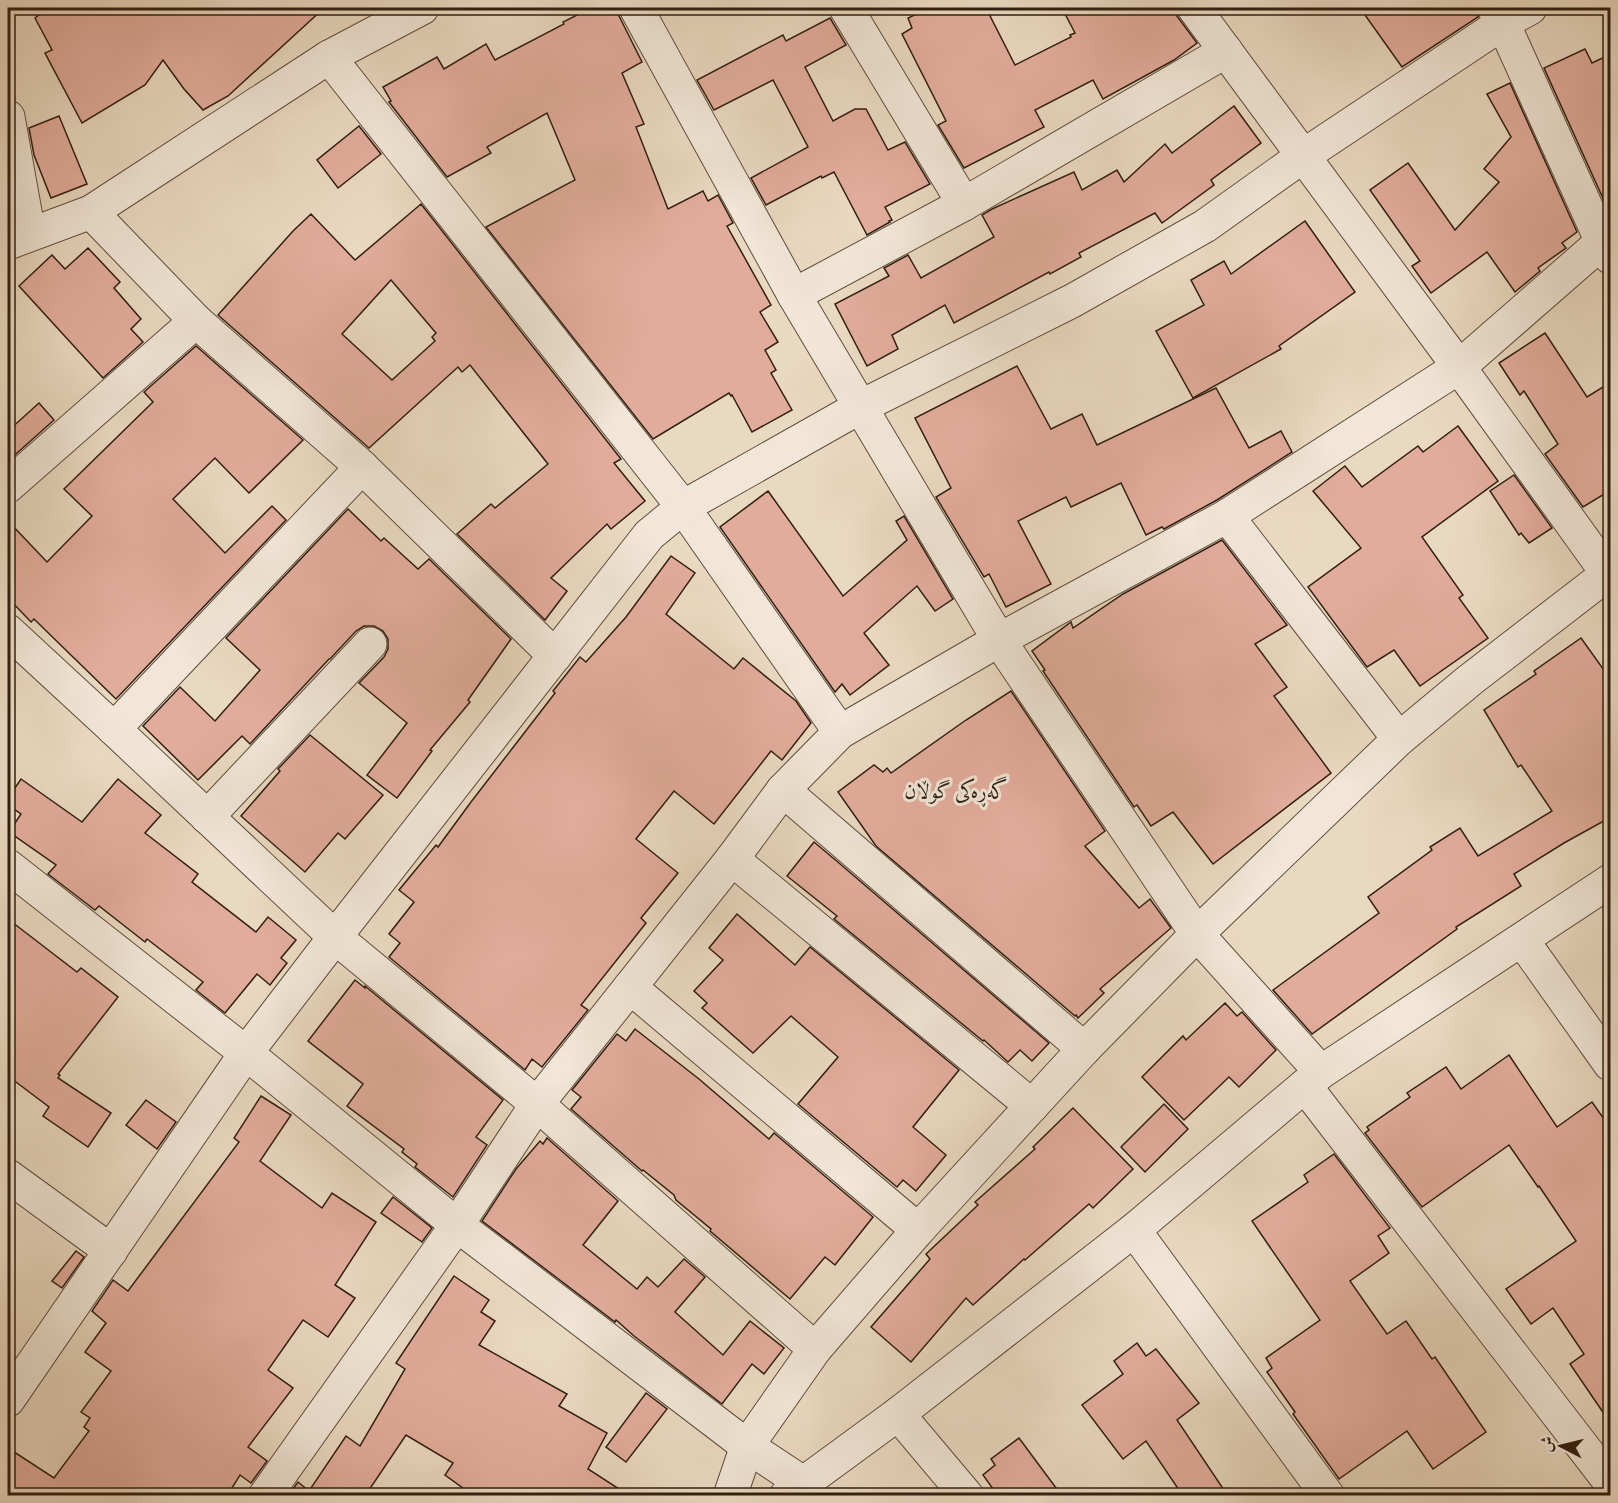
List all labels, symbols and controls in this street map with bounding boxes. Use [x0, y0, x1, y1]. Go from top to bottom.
district label: گەڕەکی گوڵان [904, 776, 1008, 808]
north arrow [1531, 1416, 1591, 1476]
text: ش [1535, 1435, 1559, 1454]

